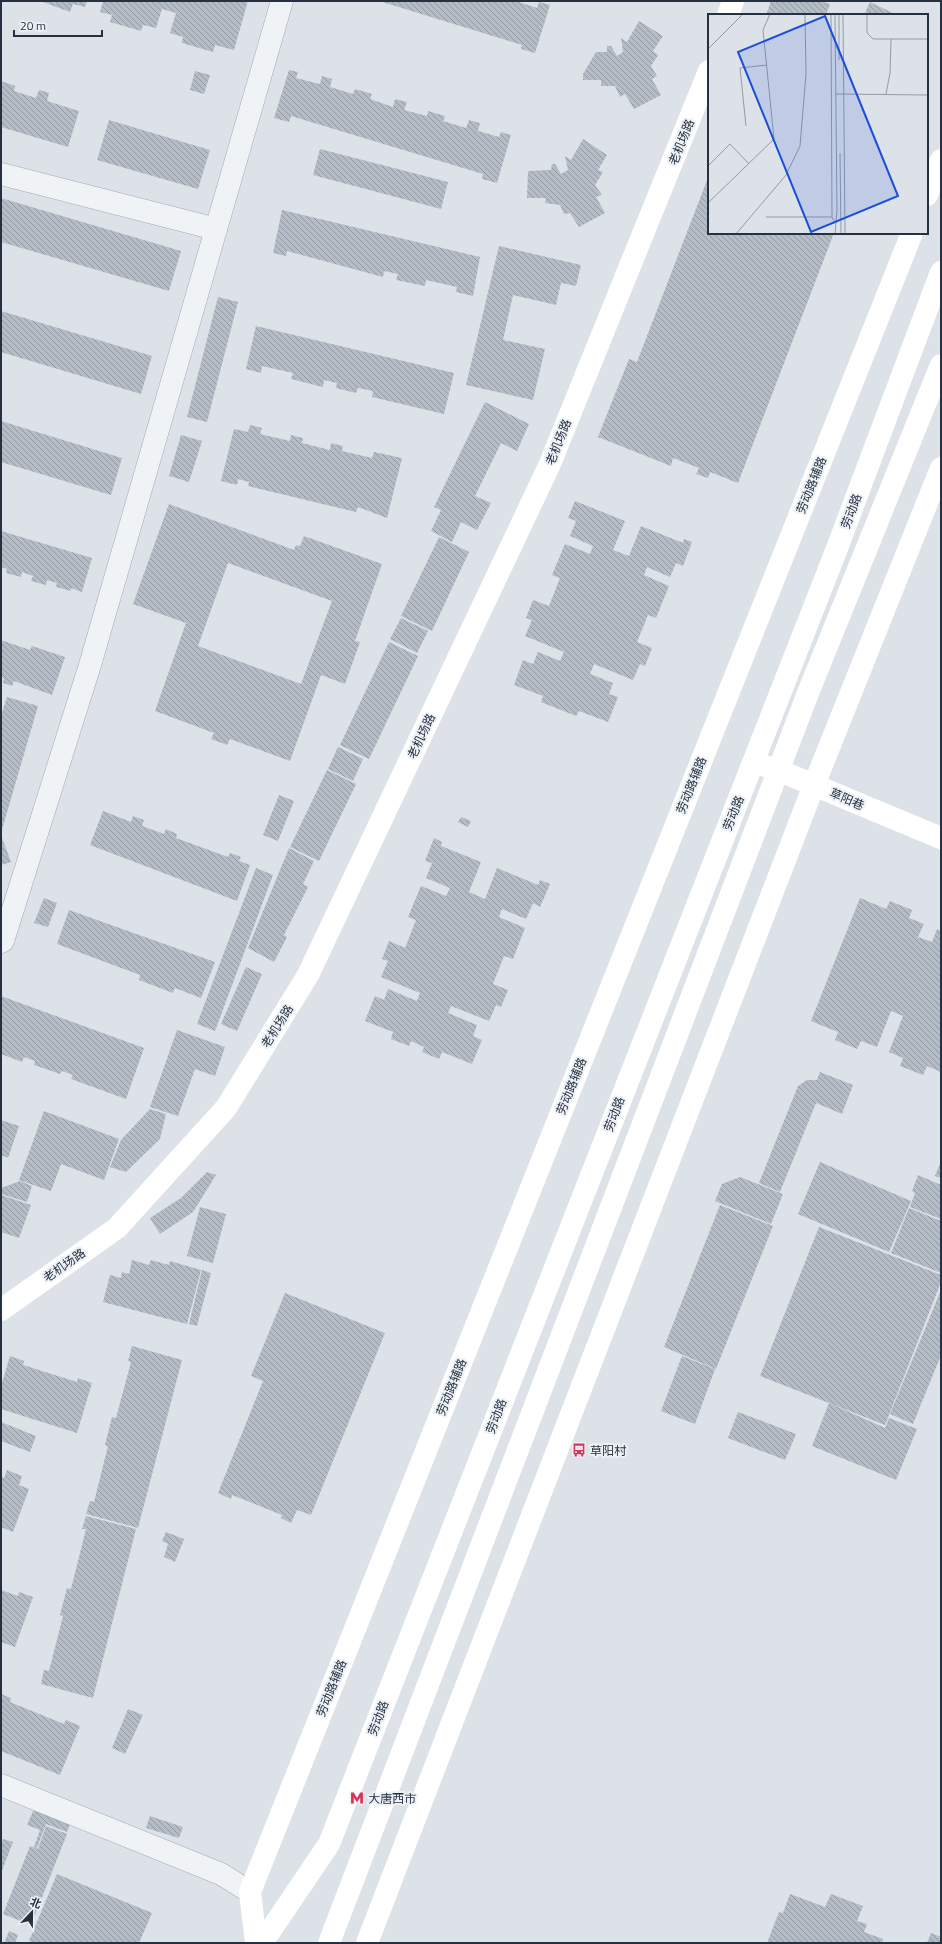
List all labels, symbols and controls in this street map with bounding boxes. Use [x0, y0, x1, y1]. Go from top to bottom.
scale bar [14, 12, 102, 38]
inset map [708, 14, 928, 234]
text: 20 m [20, 16, 46, 35]
street label: 老机场路 [663, 116, 699, 168]
street label: 老机场路 [540, 416, 576, 468]
street label: 劳动路辅路 [791, 454, 831, 516]
street label: 劳动路 [836, 491, 866, 531]
street label: 老机场路 [402, 710, 440, 762]
street label: 劳动路辅路 [671, 754, 711, 816]
street label: 草阳巷 [827, 783, 867, 815]
street label: 劳动路 [717, 793, 749, 833]
street label: 老机场路 [256, 1001, 298, 1051]
street label: 劳动路辅路 [551, 1055, 591, 1117]
street label: 劳动路 [599, 1094, 629, 1134]
street label: 老机场路 [39, 1243, 89, 1287]
street label: 劳动路辅路 [431, 1356, 471, 1418]
street label: 劳动路 [481, 1396, 511, 1436]
place label: 草阳村 [590, 1441, 627, 1460]
bus stop icon: 草阳村 [571, 1442, 587, 1458]
street label: 劳动路辅路 [311, 1657, 351, 1719]
street label: 劳动路 [363, 1698, 393, 1738]
place label: 大唐西市 [368, 1789, 416, 1808]
metro station icon: 大唐西市 [349, 1790, 365, 1806]
north arrow [12, 1892, 52, 1932]
text: 北 [28, 1893, 44, 1912]

